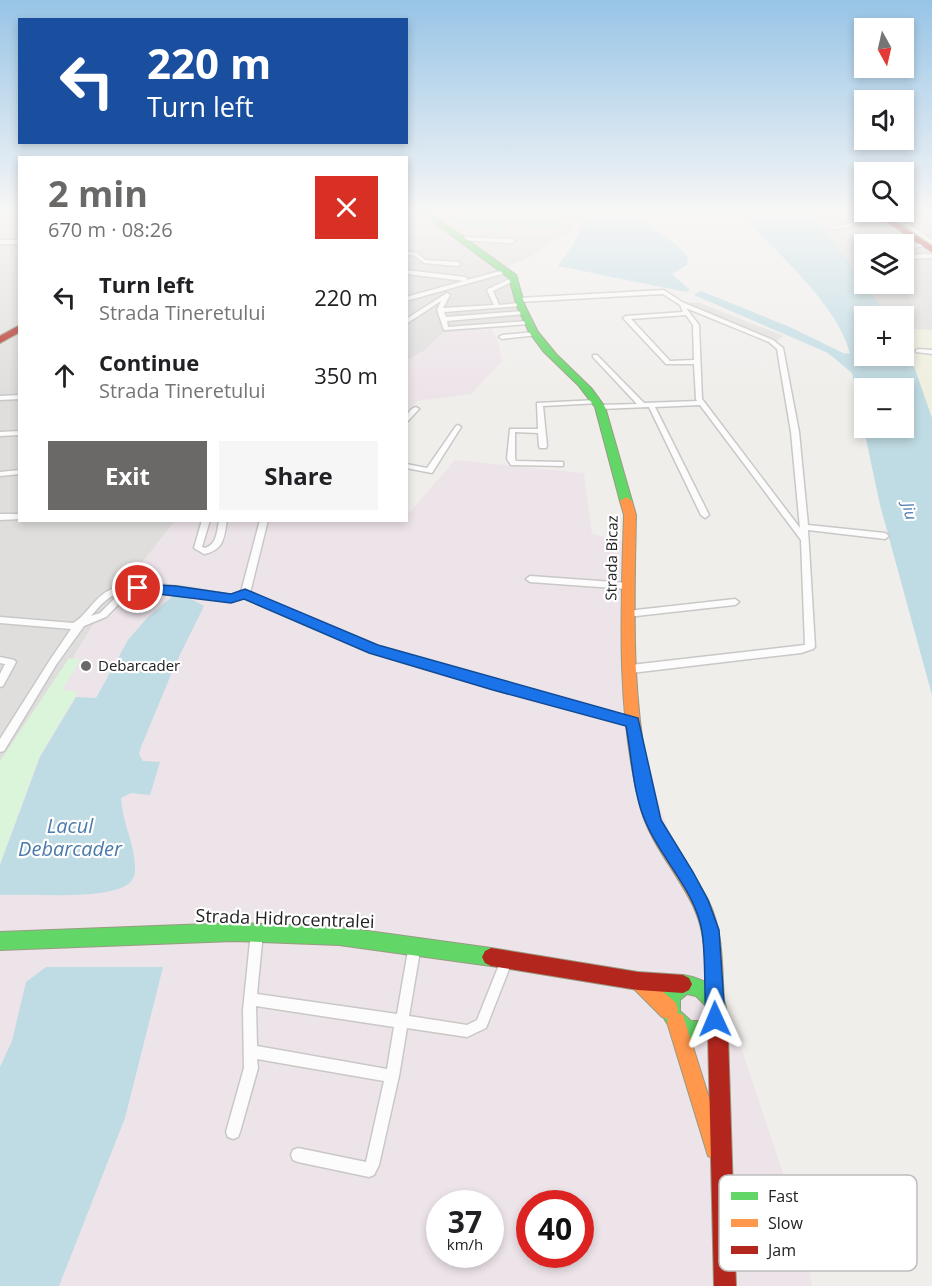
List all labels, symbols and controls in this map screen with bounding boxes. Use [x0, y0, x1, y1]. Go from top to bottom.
north arrow [854, 18, 914, 78]
map controls [854, 18, 914, 438]
text: 220 m [147, 34, 271, 91]
icon: left [48, 42, 126, 120]
text: Turn left [147, 88, 254, 125]
button: sound [854, 90, 914, 150]
button: search [854, 162, 914, 222]
text: 2 min [48, 169, 148, 218]
button: close [315, 176, 378, 239]
text: 670 m · 08:26 [48, 216, 173, 243]
button: layers [854, 234, 914, 294]
text: Turn left [99, 269, 194, 299]
icon: left [48, 281, 81, 314]
text: 220 m [314, 282, 378, 312]
text: Strada Tineretului [99, 299, 266, 326]
button: + [854, 306, 914, 366]
text: Continue [99, 347, 199, 377]
icon: ahead [48, 359, 81, 392]
text: 350 m [314, 360, 378, 390]
text: Strada Tineretului [99, 377, 266, 404]
button: − [854, 378, 914, 438]
button: Exit [48, 441, 207, 510]
button: Share [219, 441, 378, 510]
water label: Jiu [896, 497, 923, 522]
street label: Strada Bicaz [600, 515, 622, 601]
pin [112, 562, 163, 613]
icon: arrive [121, 571, 154, 604]
place label: Debarcader [98, 655, 180, 675]
marker: Debarcader [79, 659, 93, 673]
water label: Lacul Debarcader [18, 812, 123, 862]
street label: Strada Hidrocentralei [195, 903, 375, 933]
position arrow [683, 987, 747, 1051]
legend [719, 1175, 917, 1271]
text: Fast [768, 1185, 799, 1207]
speed limit sign: 40 [516, 1190, 594, 1268]
text: 37 [448, 1201, 482, 1242]
text: Slow [768, 1212, 803, 1234]
text: km/h [447, 1234, 483, 1254]
text: Jam [766, 1239, 796, 1261]

